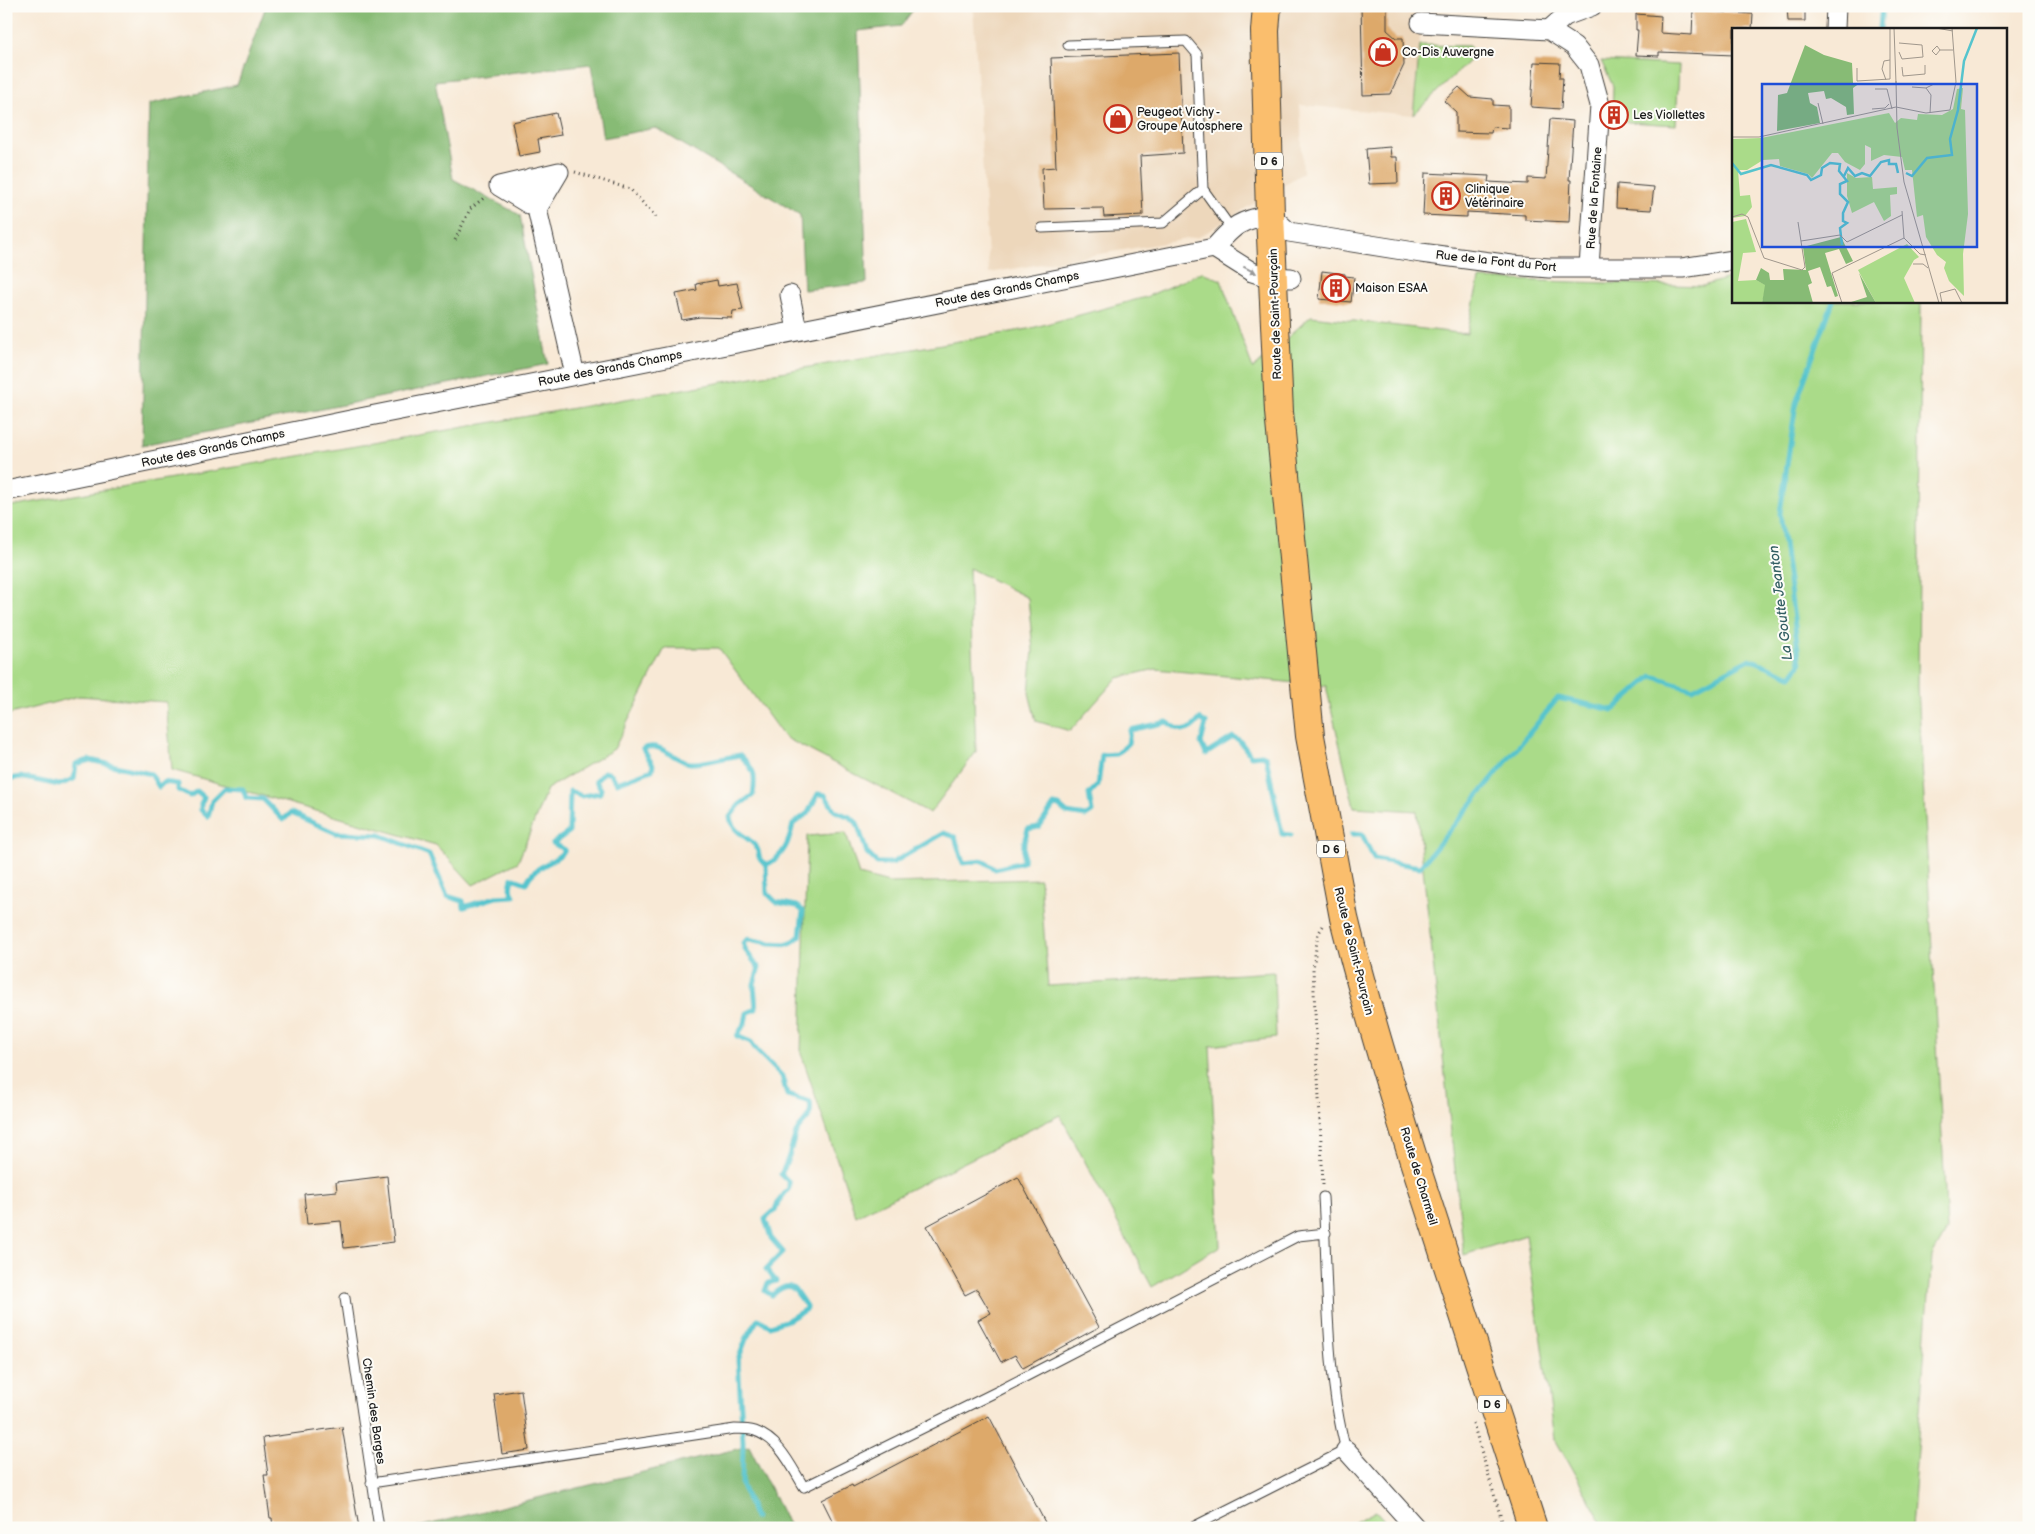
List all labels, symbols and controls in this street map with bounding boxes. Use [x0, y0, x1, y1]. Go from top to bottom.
inset map [1732, 28, 2008, 302]
shop icon: Co-Dis Auvergne [1368, 37, 1398, 67]
place label: Co-Dis Auvergne [1402, 45, 1494, 60]
building icon: Les Viollettes [1599, 100, 1629, 130]
shop icon: Peugeot Vichy - Groupe Autosphere [1103, 104, 1133, 134]
place label: Peugeot Vichy - Groupe Autosphere [1137, 105, 1243, 134]
place label: Les Viollettes [1633, 108, 1705, 123]
street label: Rue de la Fontaine [1583, 146, 1606, 250]
road number: D 6 [1255, 153, 1283, 170]
building icon: Clinique Vétérinaire [1431, 181, 1461, 211]
place label: Clinique Vétérinaire [1465, 182, 1524, 211]
street label: Route de Saint-Pourçain [1266, 248, 1285, 380]
street label: Rue de la Font du Port [1435, 248, 1557, 275]
one-way arrow [1243, 266, 1257, 274]
street label: Route des Grands Champs [934, 268, 1080, 311]
building icon: Maison ESAA [1321, 273, 1351, 303]
place label: Maison ESAA [1355, 281, 1428, 296]
street label: Route des Grands Champs [537, 347, 683, 390]
street label: Route des Grands Champs [140, 426, 286, 471]
water label: La Goutte Jeanton [1765, 544, 1796, 661]
road number: D 6 [1317, 841, 1345, 858]
street label: Route de Saint-Pourçain [1330, 885, 1377, 1017]
street label: Route de Charmeil [1396, 1125, 1441, 1227]
street label: Chemin des Barges [359, 1357, 388, 1465]
road number: D 6 [1478, 1396, 1506, 1412]

